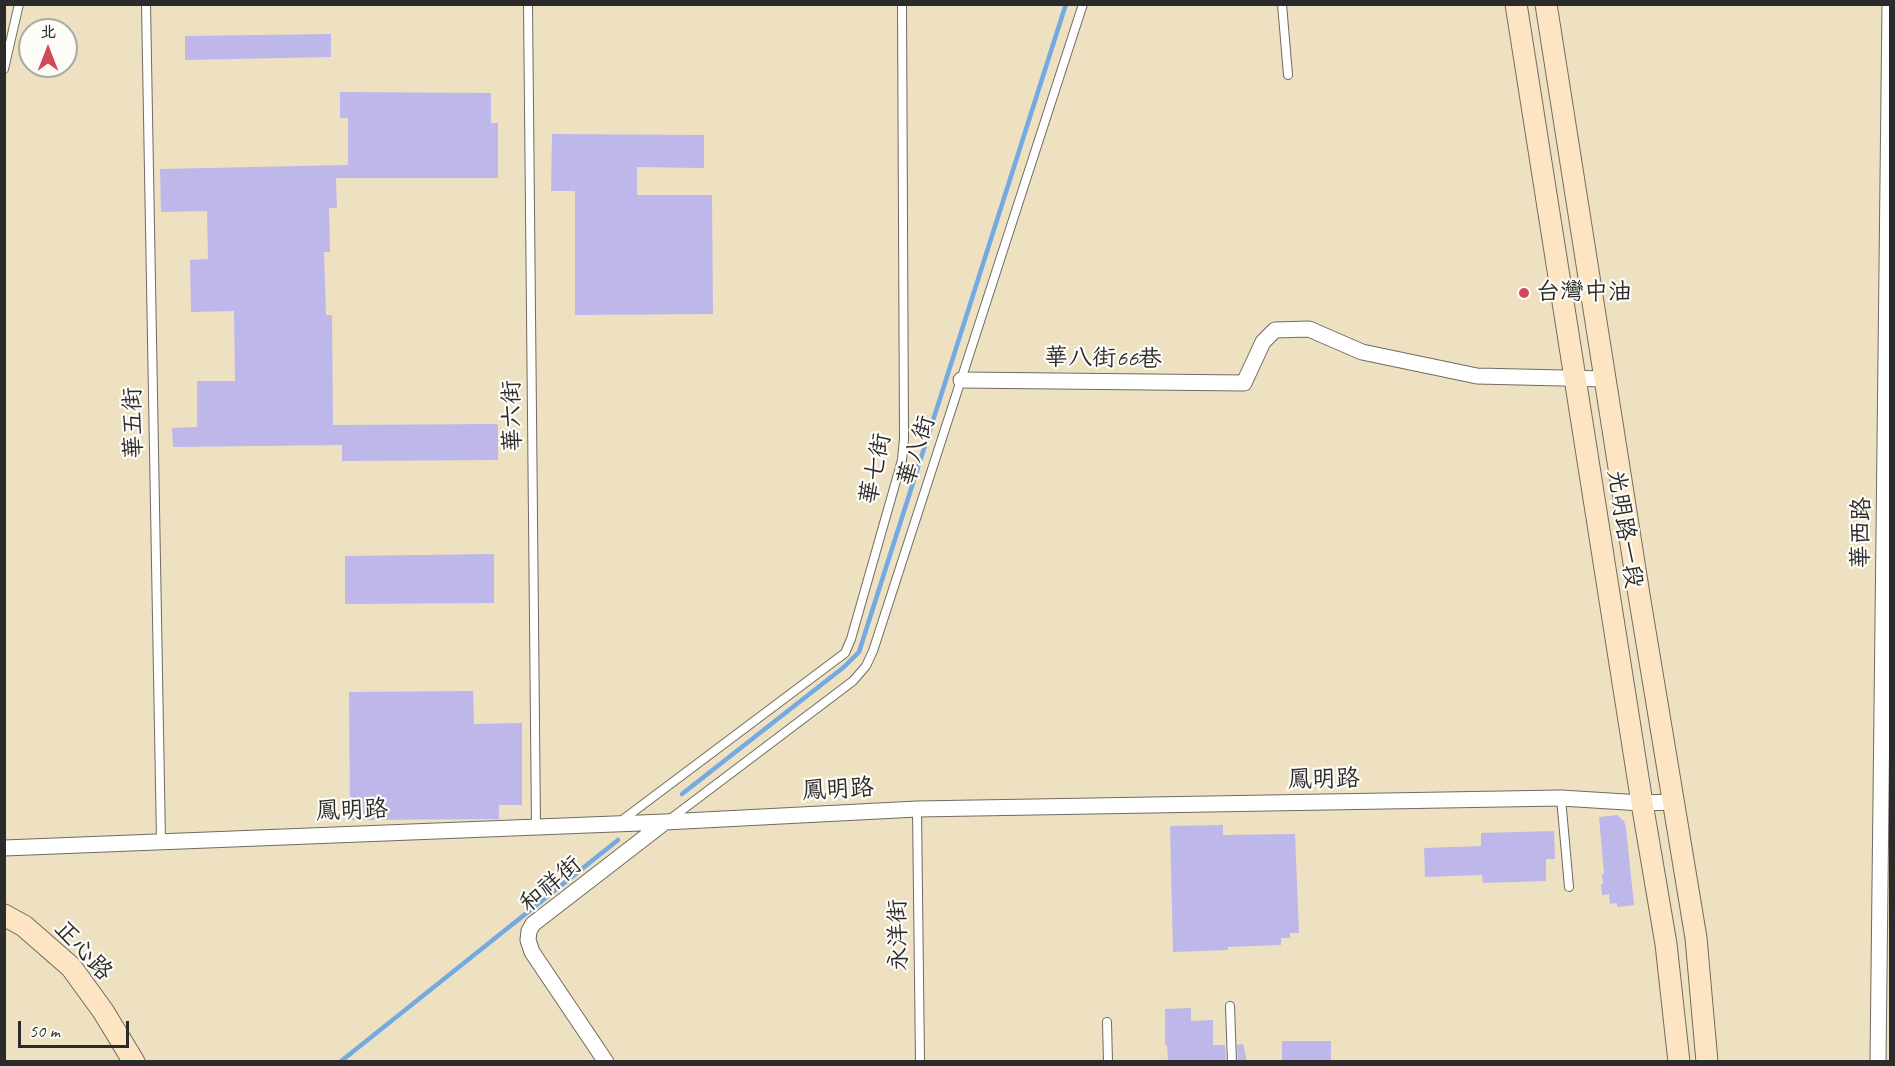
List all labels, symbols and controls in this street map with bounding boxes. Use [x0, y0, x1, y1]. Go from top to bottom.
north arrow [18, 18, 78, 78]
text: 北 [40, 22, 56, 42]
place label: 台灣中油 [1536, 279, 1632, 307]
marker: 台灣中油 [1517, 286, 1531, 300]
street label: 華八街66巷 [1044, 344, 1162, 374]
street label: 華六街 [498, 380, 528, 452]
street label: 華五街 [119, 387, 149, 459]
street label: 華八街 [892, 412, 942, 490]
street label: 華七街 [854, 431, 898, 507]
street label: 光明路一段 [1600, 467, 1648, 591]
street label: 華西路 [1847, 497, 1877, 569]
street label: 鳳明路 [1288, 765, 1360, 795]
street label: 鳳明路 [801, 774, 875, 806]
street label: 鳳明路 [316, 795, 388, 827]
street label: 和祥街 [514, 851, 588, 919]
street label: 永洋街 [884, 899, 914, 971]
street label: 正心路 [48, 915, 118, 987]
scale bar [21, 1009, 132, 1047]
text: 50 m [29, 1020, 60, 1042]

